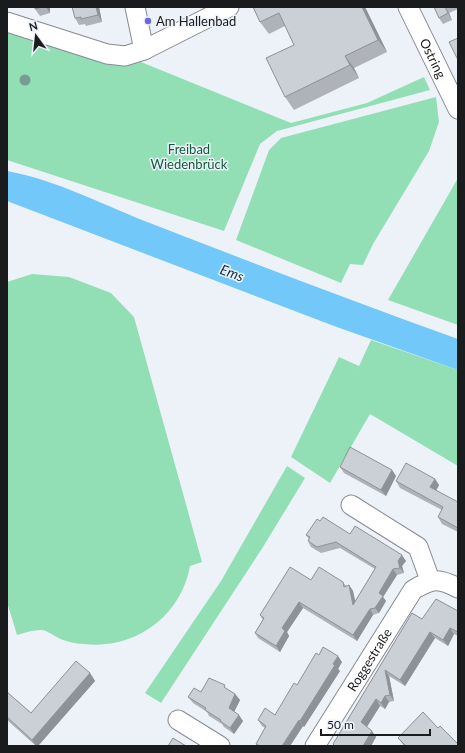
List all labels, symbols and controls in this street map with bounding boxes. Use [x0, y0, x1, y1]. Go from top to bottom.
place label: Am Hallenbad [156, 13, 236, 29]
north arrow [16, 16, 56, 56]
marker: Am Hallenbad [143, 16, 153, 26]
text: N [28, 18, 39, 33]
street label: Ostring [417, 36, 450, 81]
park label: Freibad Wiedenbrück [151, 141, 228, 172]
water label: Ems [218, 260, 247, 285]
street label: Roggestraße [344, 625, 395, 694]
scale bar [321, 711, 430, 737]
text: 50 m [327, 717, 354, 732]

